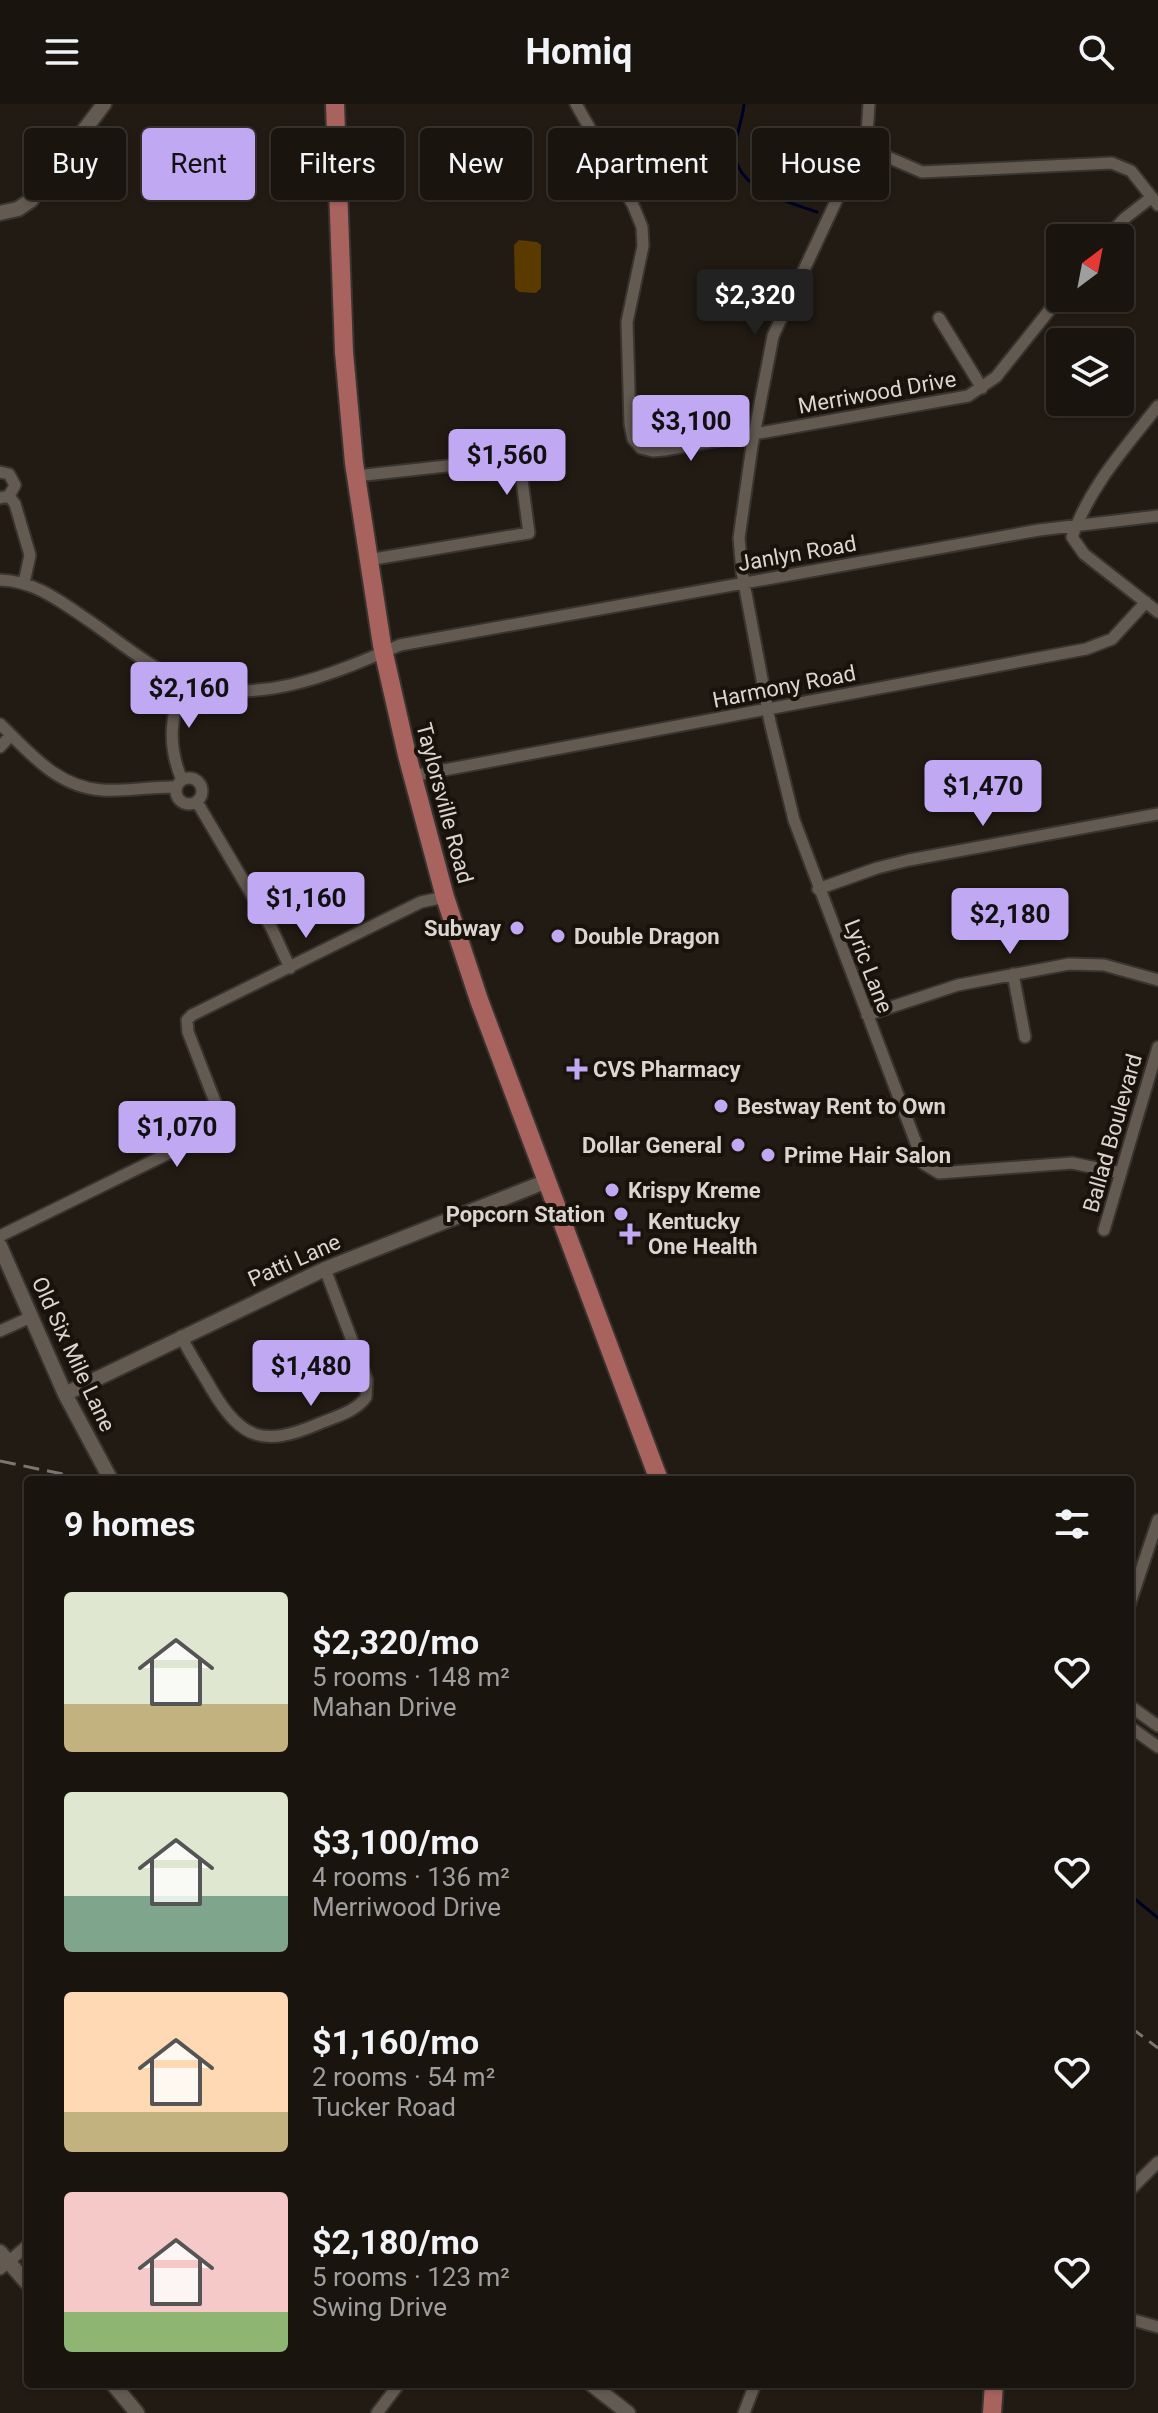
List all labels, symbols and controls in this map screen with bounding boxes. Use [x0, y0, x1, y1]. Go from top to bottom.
icon: menu [40, 30, 84, 74]
icon: search [1074, 30, 1118, 74]
text: Homiq [526, 31, 632, 73]
chip: Buy [24, 128, 126, 200]
chip: Rent [142, 128, 255, 200]
chip: Filters [271, 128, 404, 200]
chip: New [420, 128, 532, 200]
chip: Apartment [548, 128, 736, 200]
chip: House [752, 128, 889, 200]
north arrow [1046, 224, 1134, 312]
map controls [1046, 224, 1134, 416]
pin: $2,320 [690, 269, 820, 337]
text: $2,320 [715, 280, 795, 310]
button: layers [1046, 328, 1134, 416]
street label: Merriwood Drive [796, 366, 958, 419]
pin: $3,100 [626, 395, 756, 463]
text: $3,100 [651, 406, 731, 436]
pin: $1,560 [442, 429, 572, 497]
text: $1,560 [467, 440, 547, 470]
street label: Janlyn Road [736, 531, 858, 576]
street label: Harmony Road [710, 660, 858, 713]
pin: $2,160 [124, 662, 254, 730]
text: $2,160 [149, 673, 229, 703]
street label: Taylorsville Road [411, 720, 478, 886]
pin: $1,470 [918, 760, 1048, 828]
text: $1,470 [943, 771, 1023, 801]
pin: $1,160 [241, 872, 371, 940]
text: $1,160 [266, 883, 346, 913]
pin: $2,180 [945, 888, 1075, 956]
text: $2,180 [970, 899, 1050, 929]
place label: Subway [424, 916, 502, 941]
street label: Lyric Lane [839, 916, 898, 1017]
marker: Subway [508, 919, 526, 937]
place label: Double Dragon [574, 924, 720, 949]
marker: Double Dragon [549, 927, 567, 945]
street label: Ballad Boulevard [1078, 1051, 1147, 1215]
place label: CVS Pharmacy [593, 1057, 741, 1082]
marker: CVS Pharmacy [568, 1060, 586, 1078]
place label: Bestway Rent to Own [737, 1094, 946, 1119]
marker: Bestway Rent to Own [712, 1097, 730, 1115]
pin: $1,070 [112, 1101, 242, 1169]
text: $1,070 [137, 1112, 217, 1142]
place label: Dollar General [582, 1133, 722, 1158]
marker: Dollar General [729, 1136, 747, 1154]
place label: Prime Hair Salon [784, 1143, 951, 1168]
marker: Prime Hair Salon [759, 1146, 777, 1164]
place label: Krispy Kreme [628, 1178, 761, 1203]
marker: Krispy Kreme [603, 1181, 621, 1199]
place label: Popcorn Station [446, 1202, 605, 1227]
marker: Popcorn Station [612, 1205, 630, 1223]
place label: Kentucky One Health [648, 1209, 758, 1259]
marker: Kentucky One Health [619, 1223, 641, 1245]
street label: Patti Lane [244, 1229, 344, 1292]
street label: Old Six Mile Lane [27, 1273, 120, 1436]
pin: $1,480 [246, 1340, 376, 1408]
text: $1,480 [271, 1351, 351, 1381]
icon: filters [1050, 1502, 1094, 1546]
text: 9 homes [64, 1504, 195, 1544]
text: $2,320/mo [312, 1622, 479, 1662]
icon: home [128, 1624, 224, 1720]
icon: heart [1050, 1650, 1094, 1694]
text: 5 rooms · 148 m² [312, 1662, 510, 1692]
text: Mahan Drive [312, 1692, 457, 1722]
text: $3,100/mo [312, 1822, 479, 1862]
icon: home [128, 1824, 224, 1920]
icon: heart [1050, 1850, 1094, 1894]
text: 4 rooms · 136 m² [312, 1862, 510, 1892]
text: Merriwood Drive [312, 1892, 501, 1922]
text: $1,160/mo [312, 2022, 479, 2062]
icon: home [128, 2024, 224, 2120]
icon: heart [1050, 2050, 1094, 2094]
text: 2 rooms · 54 m² [312, 2062, 495, 2092]
text: Tucker Road [312, 2092, 456, 2122]
text: $2,180/mo [312, 2222, 479, 2262]
icon: home [128, 2224, 224, 2320]
icon: heart [1050, 2250, 1094, 2294]
text: 5 rooms · 123 m² [312, 2262, 510, 2292]
text: Swing Drive [312, 2292, 447, 2322]

